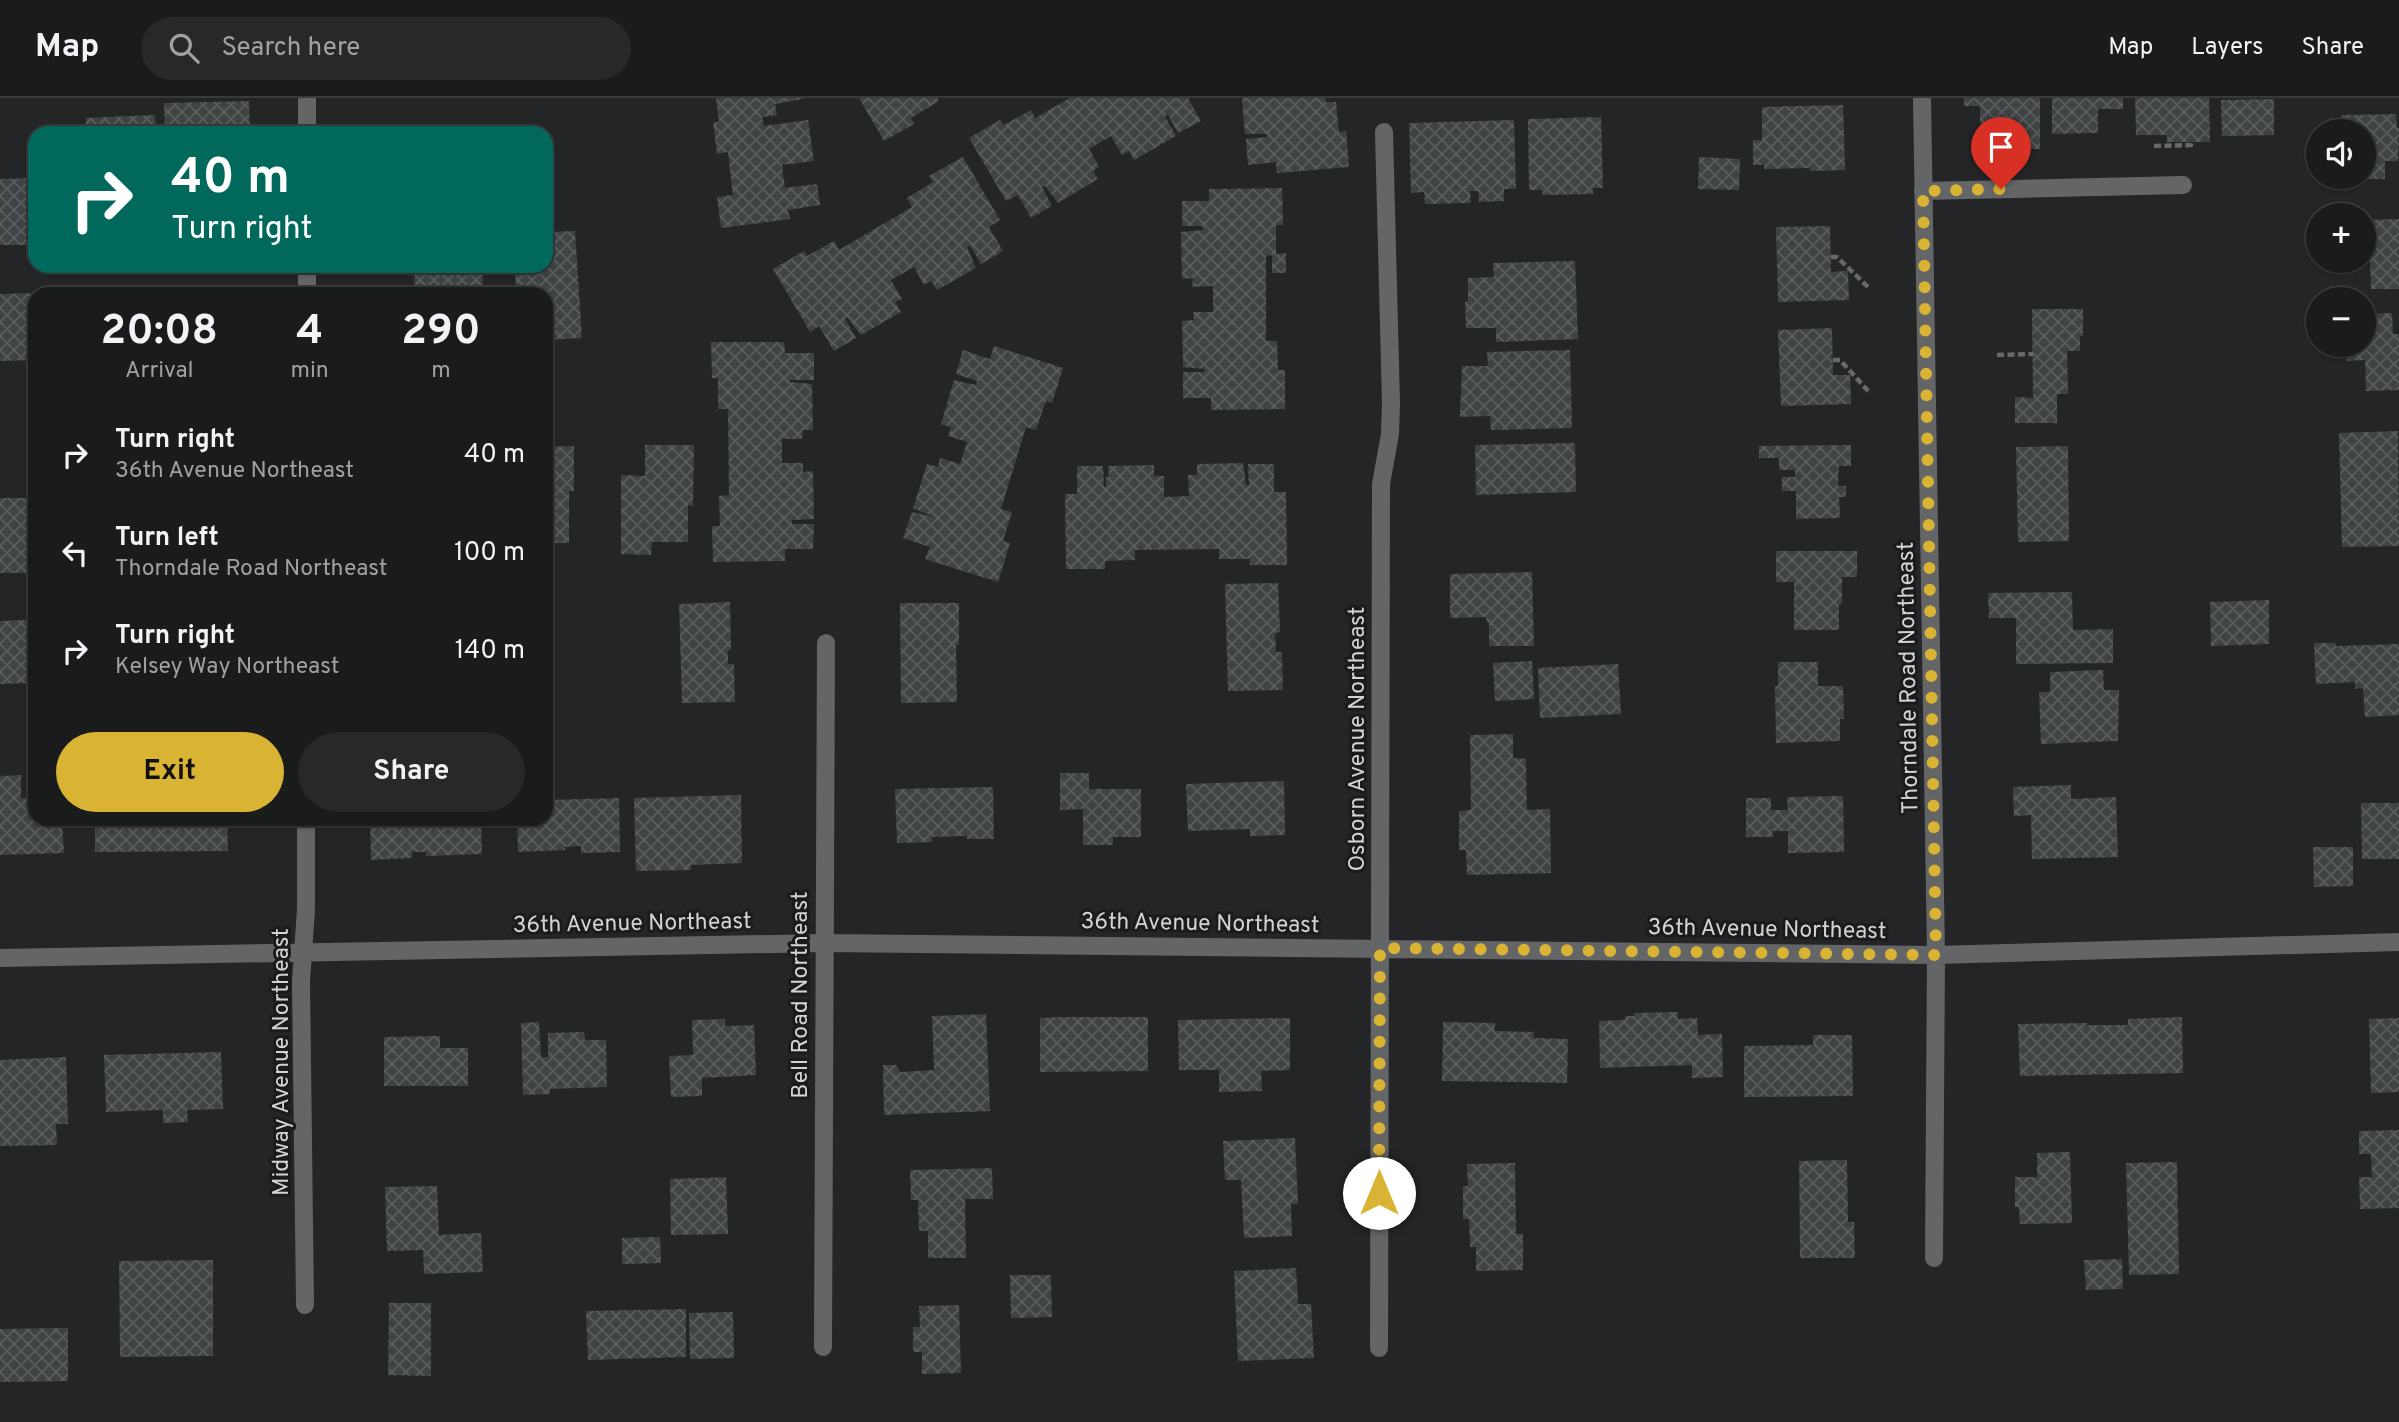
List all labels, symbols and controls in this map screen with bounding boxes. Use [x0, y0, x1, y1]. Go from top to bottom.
search box [141, 17, 631, 80]
text: Map [35, 27, 99, 69]
icon: search [165, 29, 203, 67]
text: Search here [221, 32, 360, 65]
text: Map [2108, 33, 2153, 63]
text: Layers [2191, 33, 2263, 63]
text: Share [2301, 33, 2364, 63]
pin [1971, 117, 2031, 189]
map controls [2306, 119, 2376, 357]
button: sound [2306, 119, 2376, 189]
icon: arrive [1982, 128, 2020, 166]
text: 40 m [171, 149, 290, 211]
icon: right [56, 154, 147, 245]
button: + [2306, 203, 2376, 273]
text: Turn right [171, 210, 313, 250]
button: − [2306, 287, 2376, 357]
text: 20:08 [100, 306, 218, 359]
text: 4 [296, 306, 323, 359]
text: 290 [401, 306, 481, 359]
text: Arrival [125, 357, 194, 386]
text: min [290, 357, 329, 386]
text: m [431, 357, 451, 386]
text: Turn right [115, 424, 235, 457]
icon: right [56, 436, 94, 474]
text: 40 m [464, 439, 525, 472]
text: 36th Avenue Northeast [115, 457, 354, 486]
text: Turn left [115, 522, 219, 555]
icon: left [56, 534, 94, 572]
text: 100 m [454, 537, 525, 570]
street label: Thorndale Road Northeast [1893, 541, 1926, 814]
text: Thorndale Road Northeast [115, 555, 388, 584]
street label: Osborn Avenue Northeast [1344, 606, 1373, 872]
text: Turn right [115, 620, 235, 653]
icon: right [56, 632, 94, 670]
text: 140 m [455, 635, 525, 668]
text: Kelsey Way Northeast [115, 653, 339, 682]
button: Exit [56, 732, 284, 812]
button: Share [298, 732, 525, 812]
street label: Bell Road Northeast [787, 891, 816, 1099]
street label: 36th Avenue Northeast [512, 908, 752, 941]
street label: 36th Avenue Northeast [1080, 908, 1320, 941]
street label: 36th Avenue Northeast [1647, 914, 1887, 947]
street label: Midway Avenue Northeast [268, 928, 297, 1196]
position arrow [1342, 1156, 1416, 1230]

